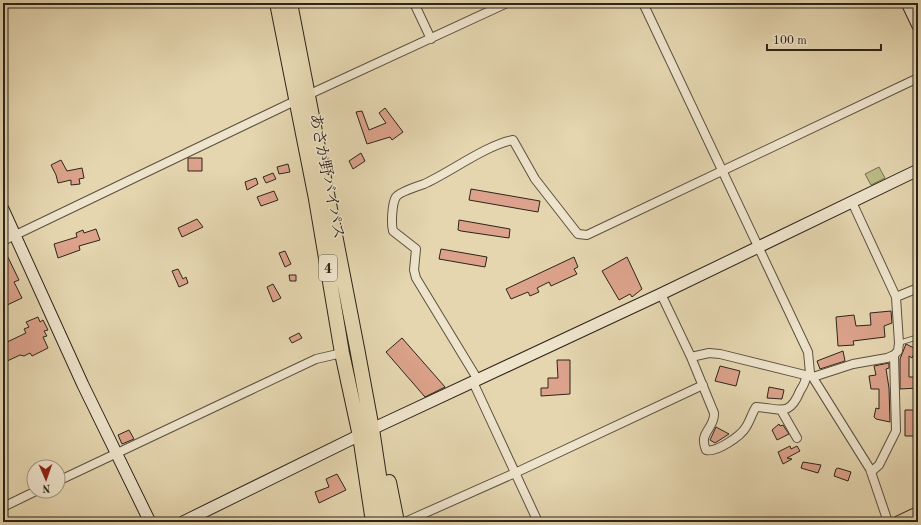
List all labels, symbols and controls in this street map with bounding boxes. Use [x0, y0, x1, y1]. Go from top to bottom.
scale bar [767, 26, 881, 52]
text: 100 m [773, 35, 807, 47]
street label: あさか野バイパス [306, 112, 347, 241]
road number: 4 [319, 255, 337, 281]
north arrow [26, 459, 66, 499]
text: N [41, 482, 51, 493]

